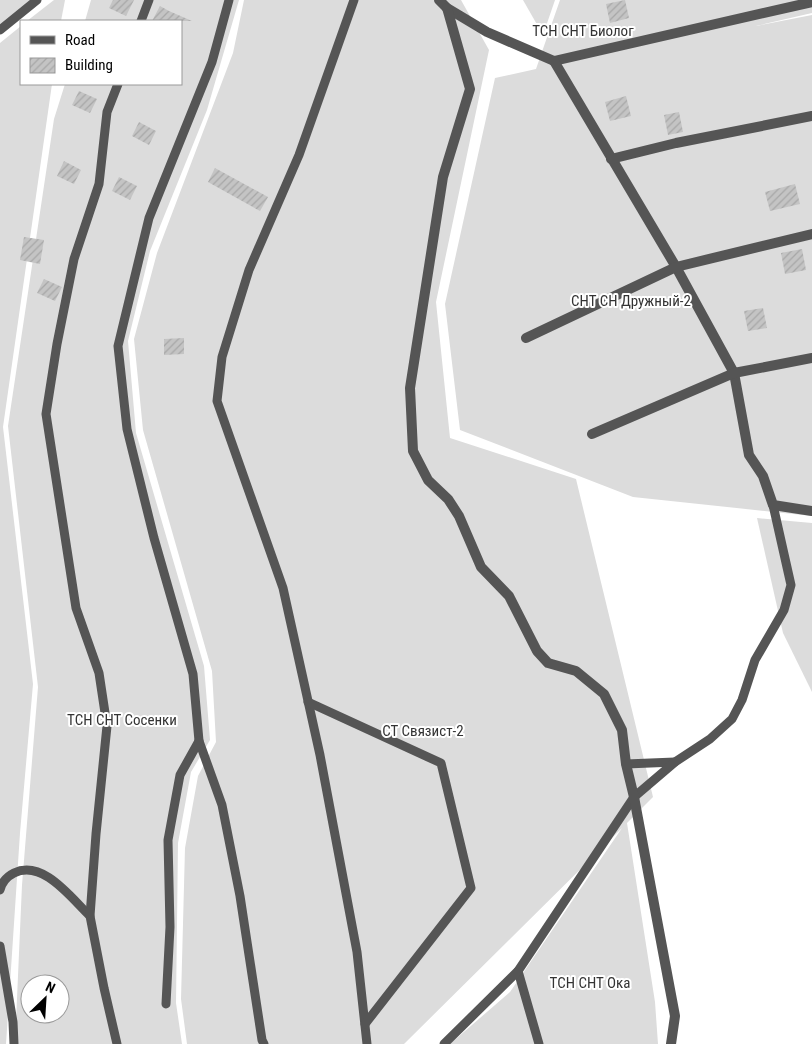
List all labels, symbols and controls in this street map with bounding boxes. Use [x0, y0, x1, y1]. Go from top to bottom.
legend [20, 20, 182, 85]
park label: ТСН СНТ Биолог [532, 22, 634, 40]
text: Road [65, 31, 95, 49]
text: Building [65, 56, 113, 74]
park label: СНТ СН Дружный-2 [571, 292, 691, 310]
park label: ТСН СНТ Сосенки [67, 711, 177, 729]
park label: СТ Связист-2 [382, 722, 464, 740]
north arrow [20, 974, 70, 1024]
park label: ТСН СНТ Ока [550, 974, 630, 992]
text: N [43, 978, 58, 996]

